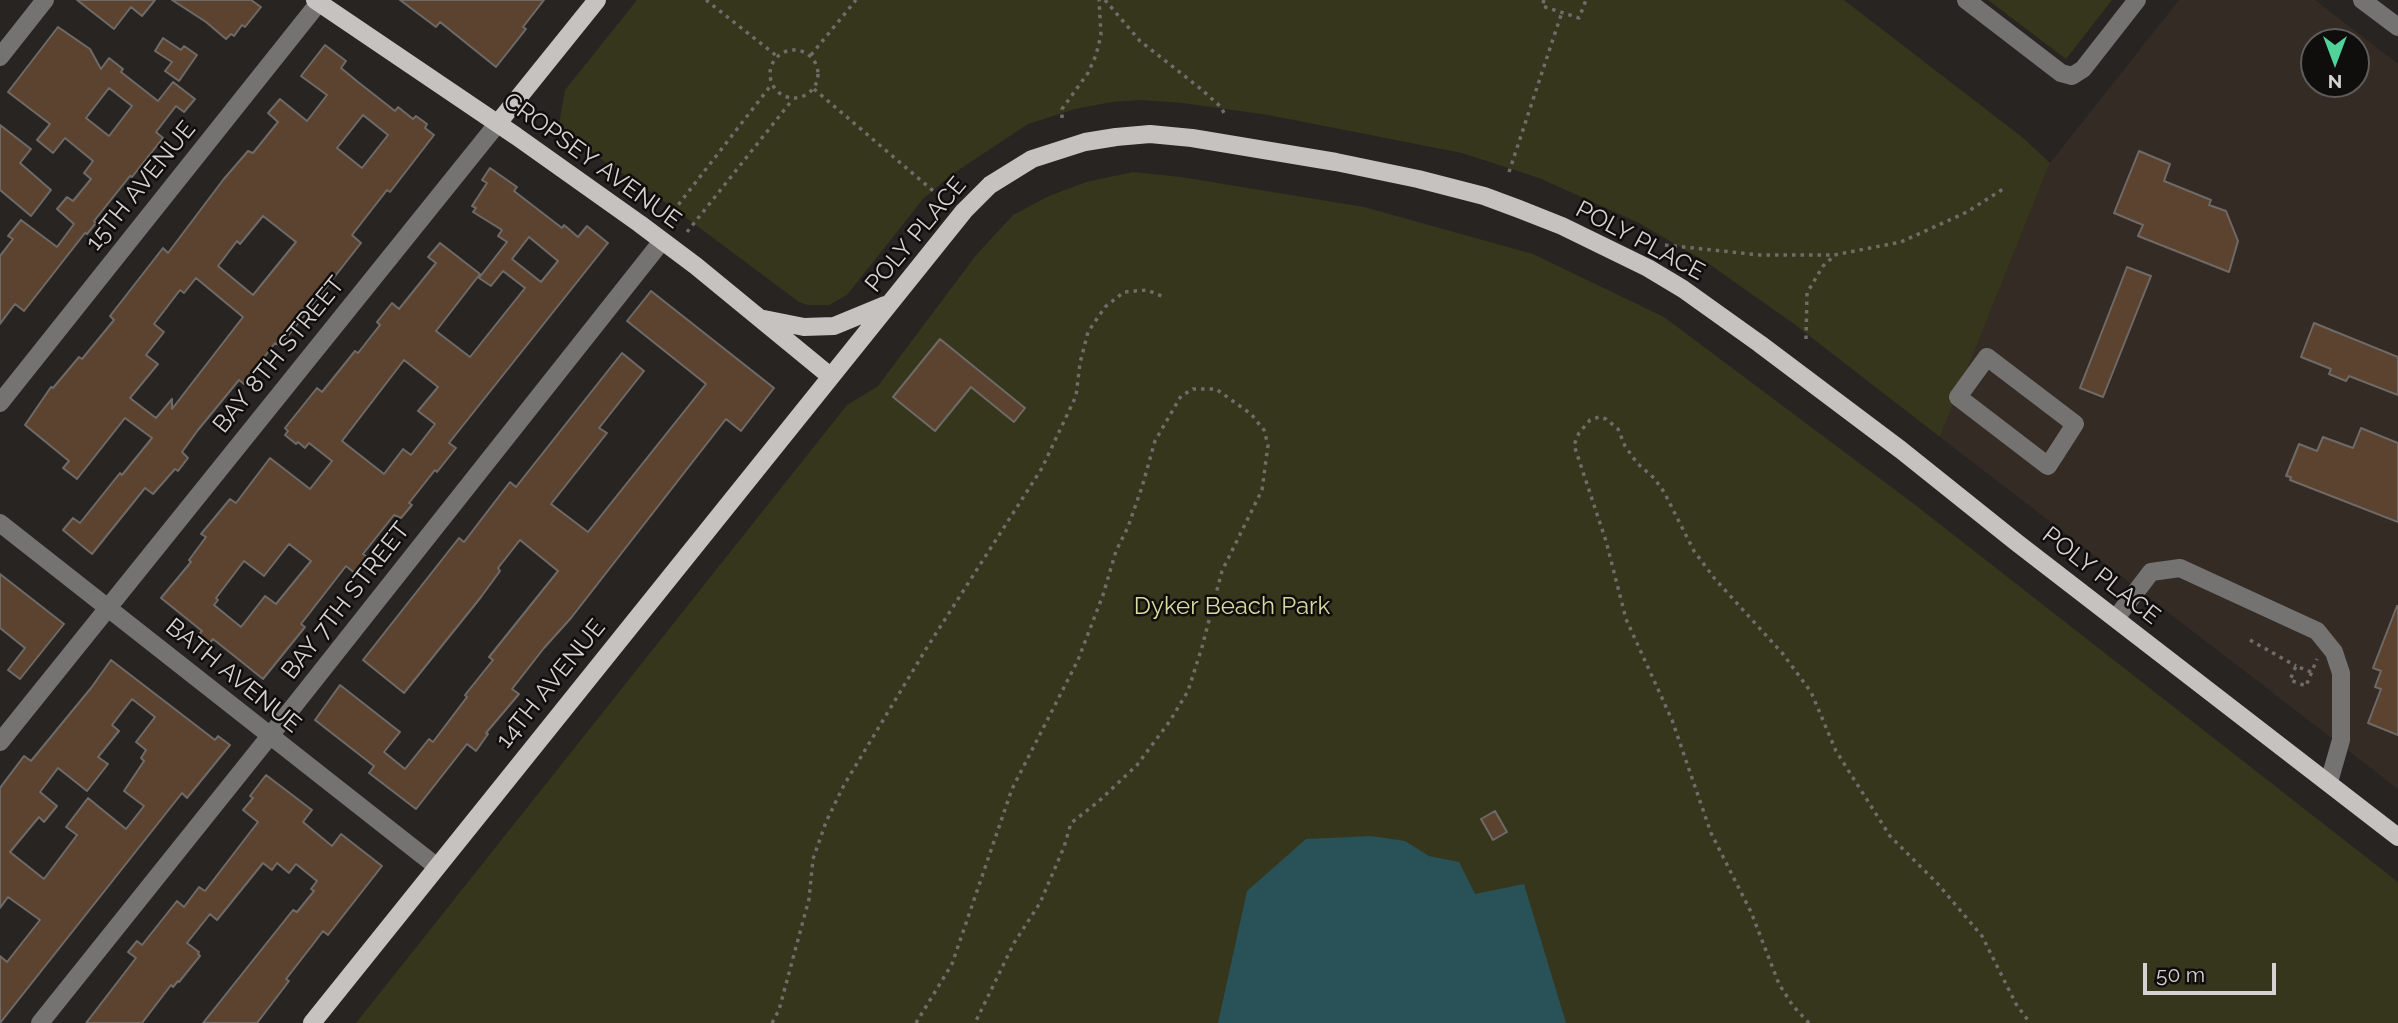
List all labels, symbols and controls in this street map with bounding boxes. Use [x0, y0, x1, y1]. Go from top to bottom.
north arrow [2300, 28, 2370, 98]
text: N [2328, 71, 2342, 93]
street label: CROPSEY AVENUE [497, 87, 687, 235]
street label: 15TH AVENUE [80, 116, 202, 256]
street label: POLY PLACE [859, 172, 973, 298]
street label: POLY PLACE [1571, 195, 1709, 287]
street label: BAY 8TH STREET [207, 271, 351, 439]
street label: BAY 7TH STREET [276, 517, 416, 685]
street label: POLY PLACE [2036, 521, 2166, 631]
park label: Dyker Beach Park [1134, 593, 1330, 621]
street label: BATH AVENUE [160, 613, 306, 739]
street label: 14TH AVENUE [490, 614, 612, 754]
scale bar [2146, 950, 2279, 994]
text: 50 m [2156, 962, 2205, 987]

